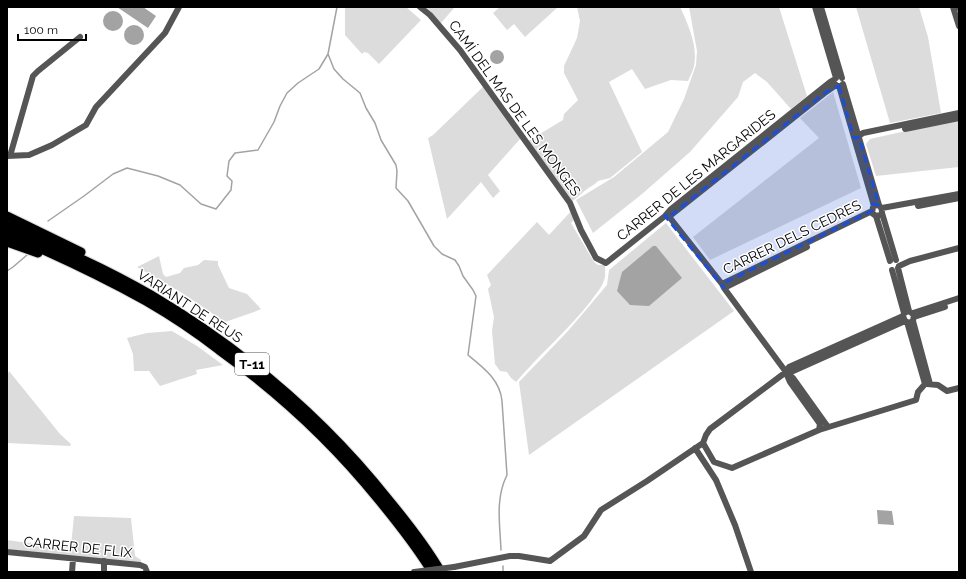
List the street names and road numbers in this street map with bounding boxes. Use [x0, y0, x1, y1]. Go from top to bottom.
street label: CAMÍ DEL MAS DE LES MONGES [446, 16, 585, 199]
street label: CARRER DE LES MARGARIDES [614, 106, 779, 244]
street label: CARRER DELS CEDRES [720, 196, 864, 277]
street label: VARIANT DE REUS [135, 266, 246, 346]
road number: T-11 [235, 353, 269, 375]
street label: CARRER DE FLIX [23, 533, 133, 561]

